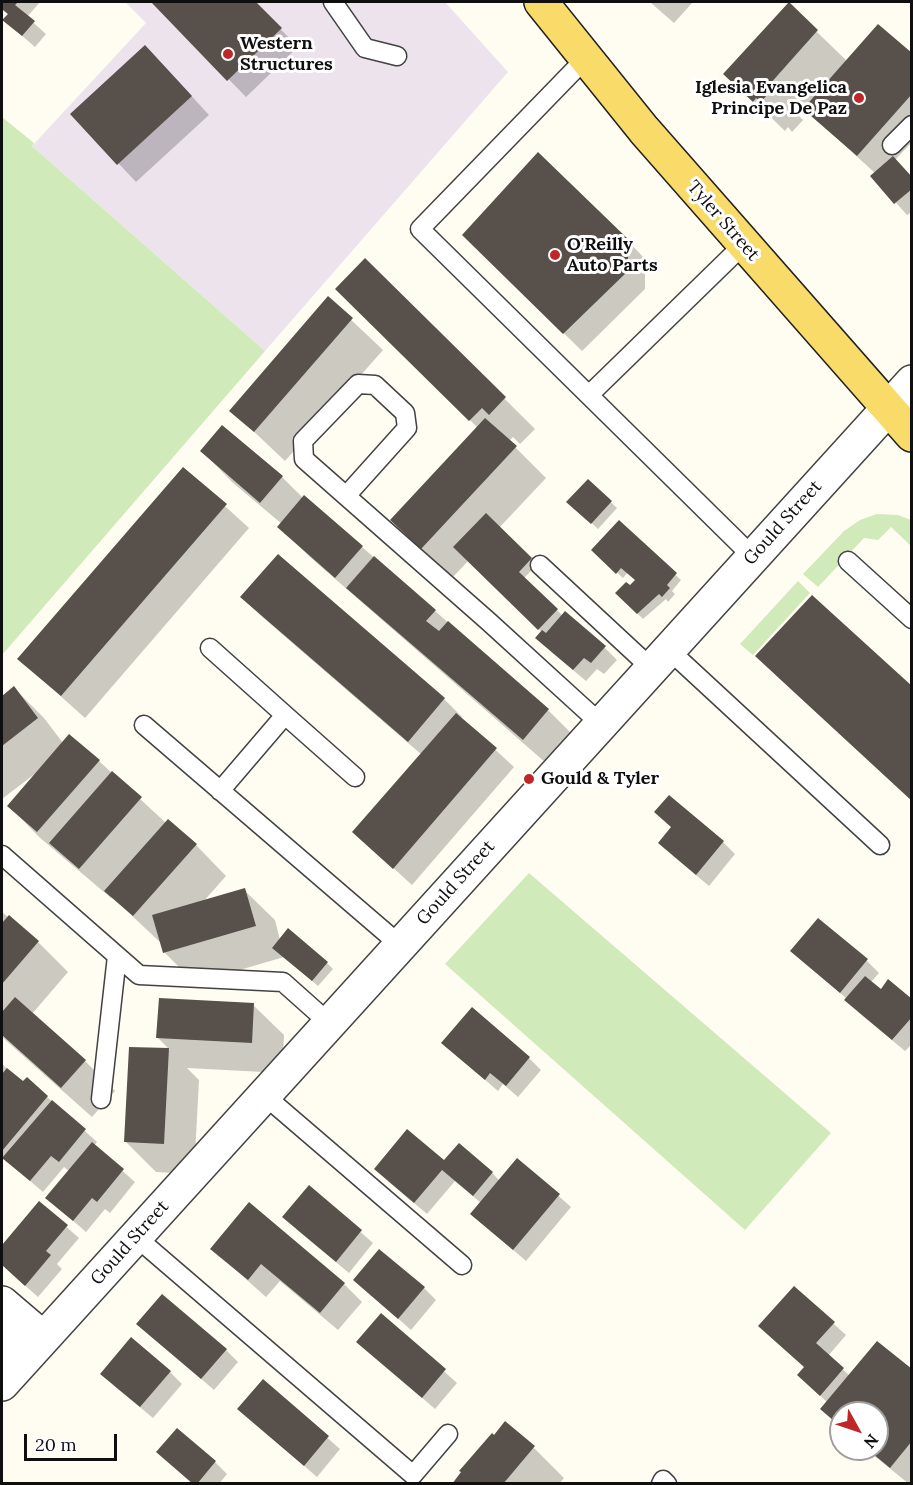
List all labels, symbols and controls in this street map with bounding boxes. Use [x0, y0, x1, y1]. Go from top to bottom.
place label: Western Structures [240, 33, 333, 76]
marker: Western Structures [221, 47, 235, 61]
place label: Iglesia Evangelica Principe De Paz [695, 77, 847, 119]
marker: Iglesia Evangelica Principe De Paz [852, 91, 866, 105]
street label: Tyler Street [682, 177, 764, 265]
place label: O'Reilly Auto Parts [567, 234, 658, 276]
marker: O'Reilly Auto Parts [548, 248, 562, 262]
street label: Gould Street [739, 476, 827, 570]
place label: Gould & Tyler [541, 768, 659, 790]
marker: Gould & Tyler [522, 772, 536, 786]
street label: Gould Street [412, 836, 500, 930]
street label: Gould Street [86, 1196, 174, 1290]
north arrow [829, 1401, 889, 1461]
scale bar [27, 1422, 120, 1460]
text: N [860, 1430, 883, 1452]
text: 20 m [35, 1433, 77, 1456]

